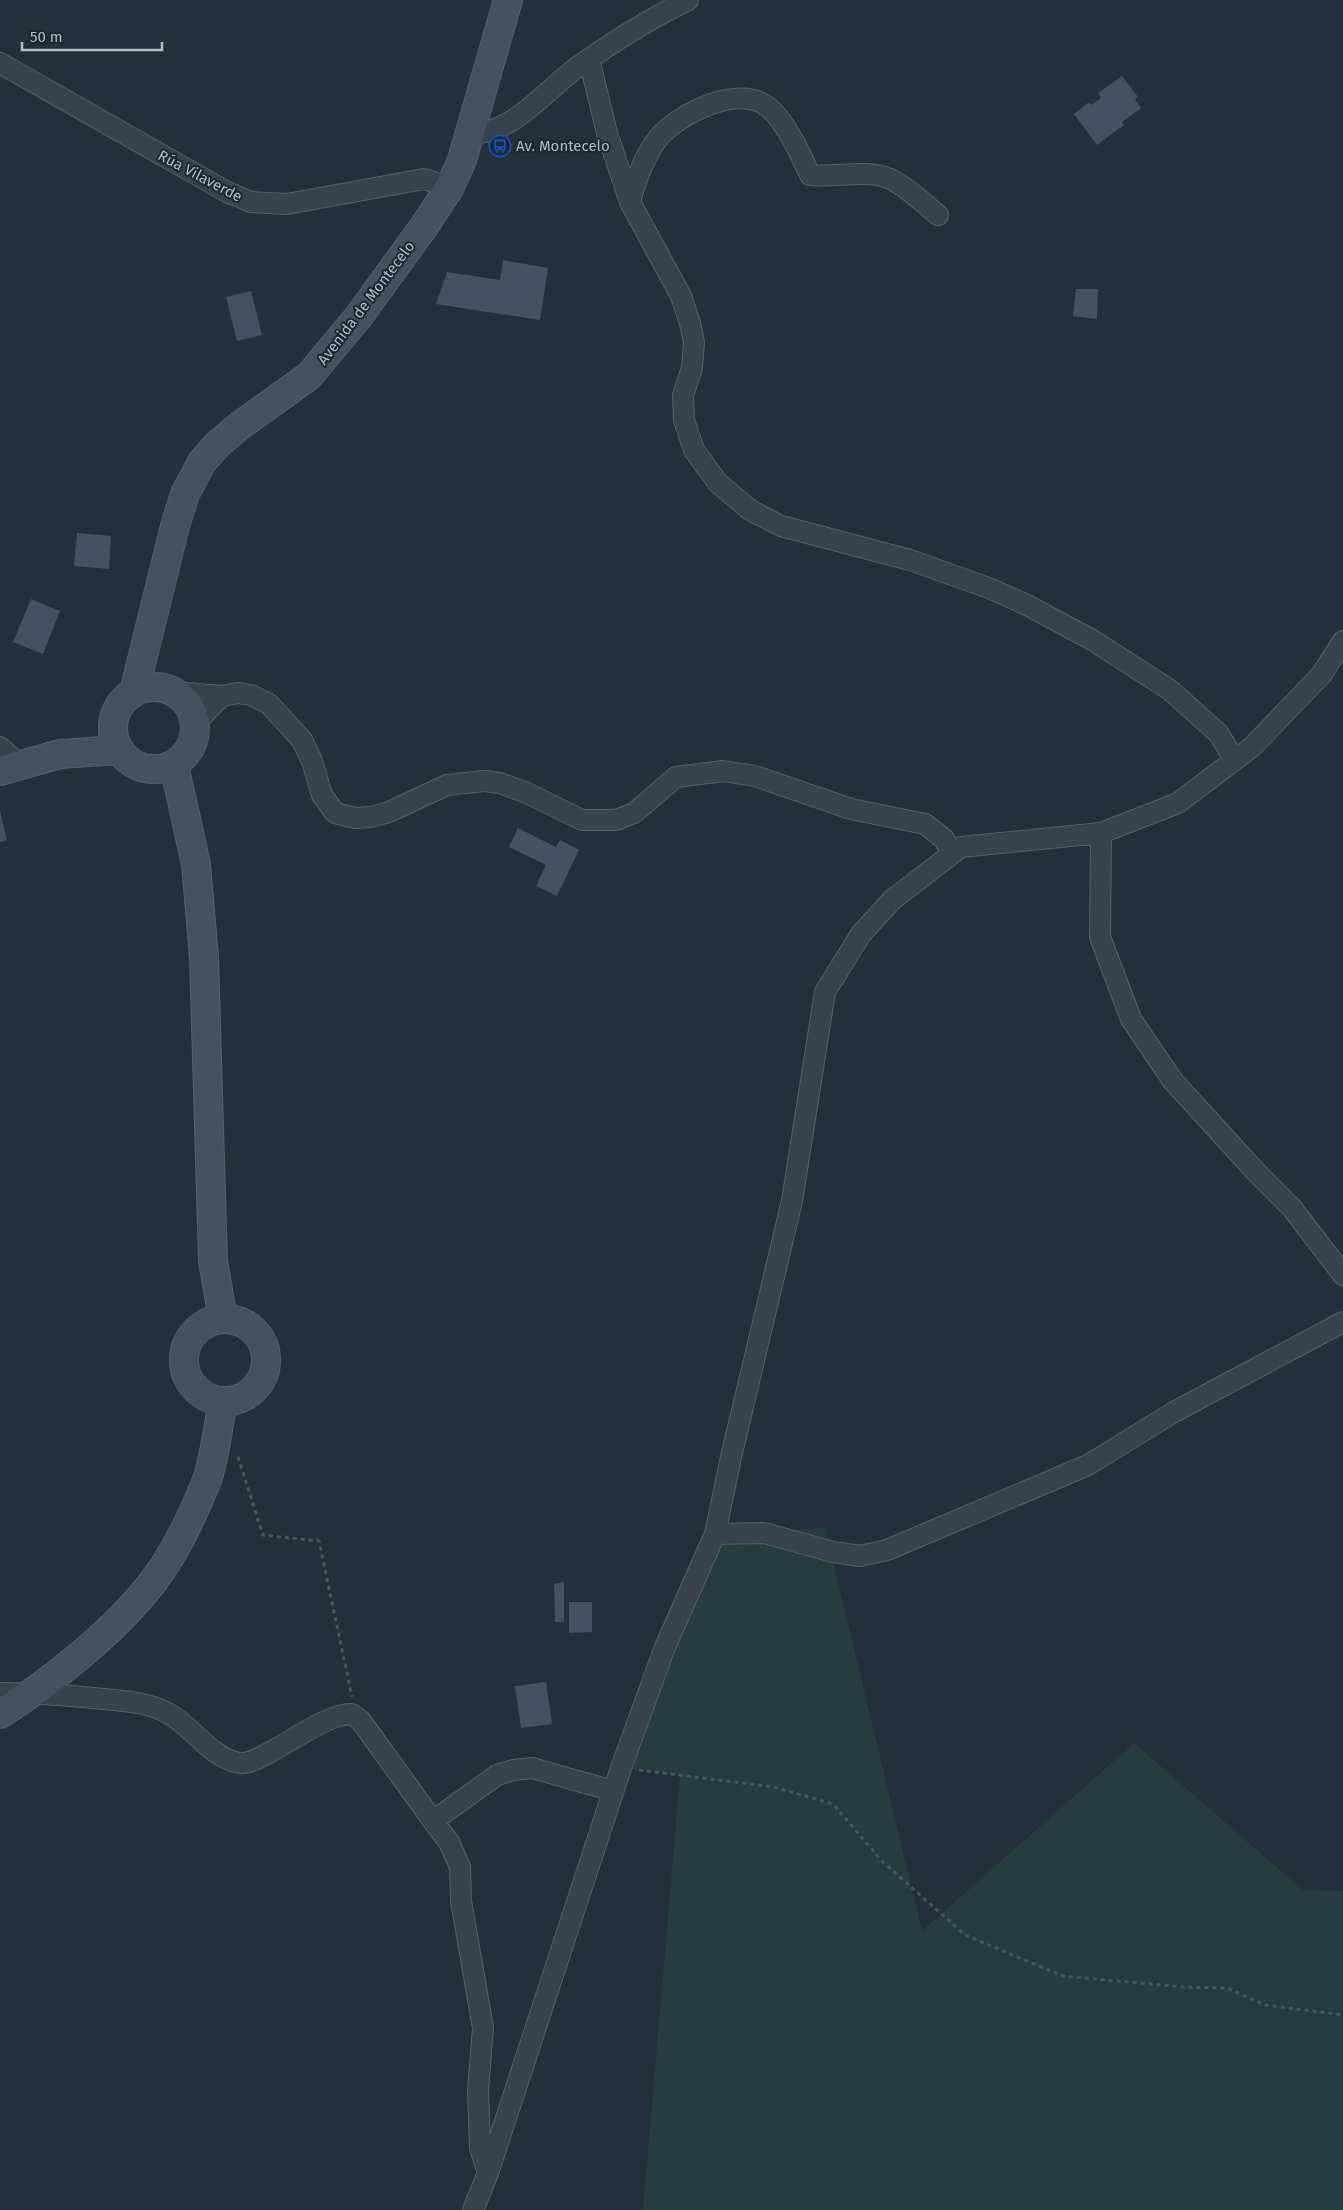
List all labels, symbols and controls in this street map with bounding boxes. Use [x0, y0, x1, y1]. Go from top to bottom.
scale bar [22, 20, 162, 52]
text: 50 m [30, 28, 63, 46]
bus stop icon: Av. Montecelo [488, 134, 512, 158]
place label: Av. Montecelo [516, 137, 610, 155]
street label: Rúa Vilaverde [155, 146, 245, 206]
street label: Avenida de Montecelo [314, 238, 418, 368]

